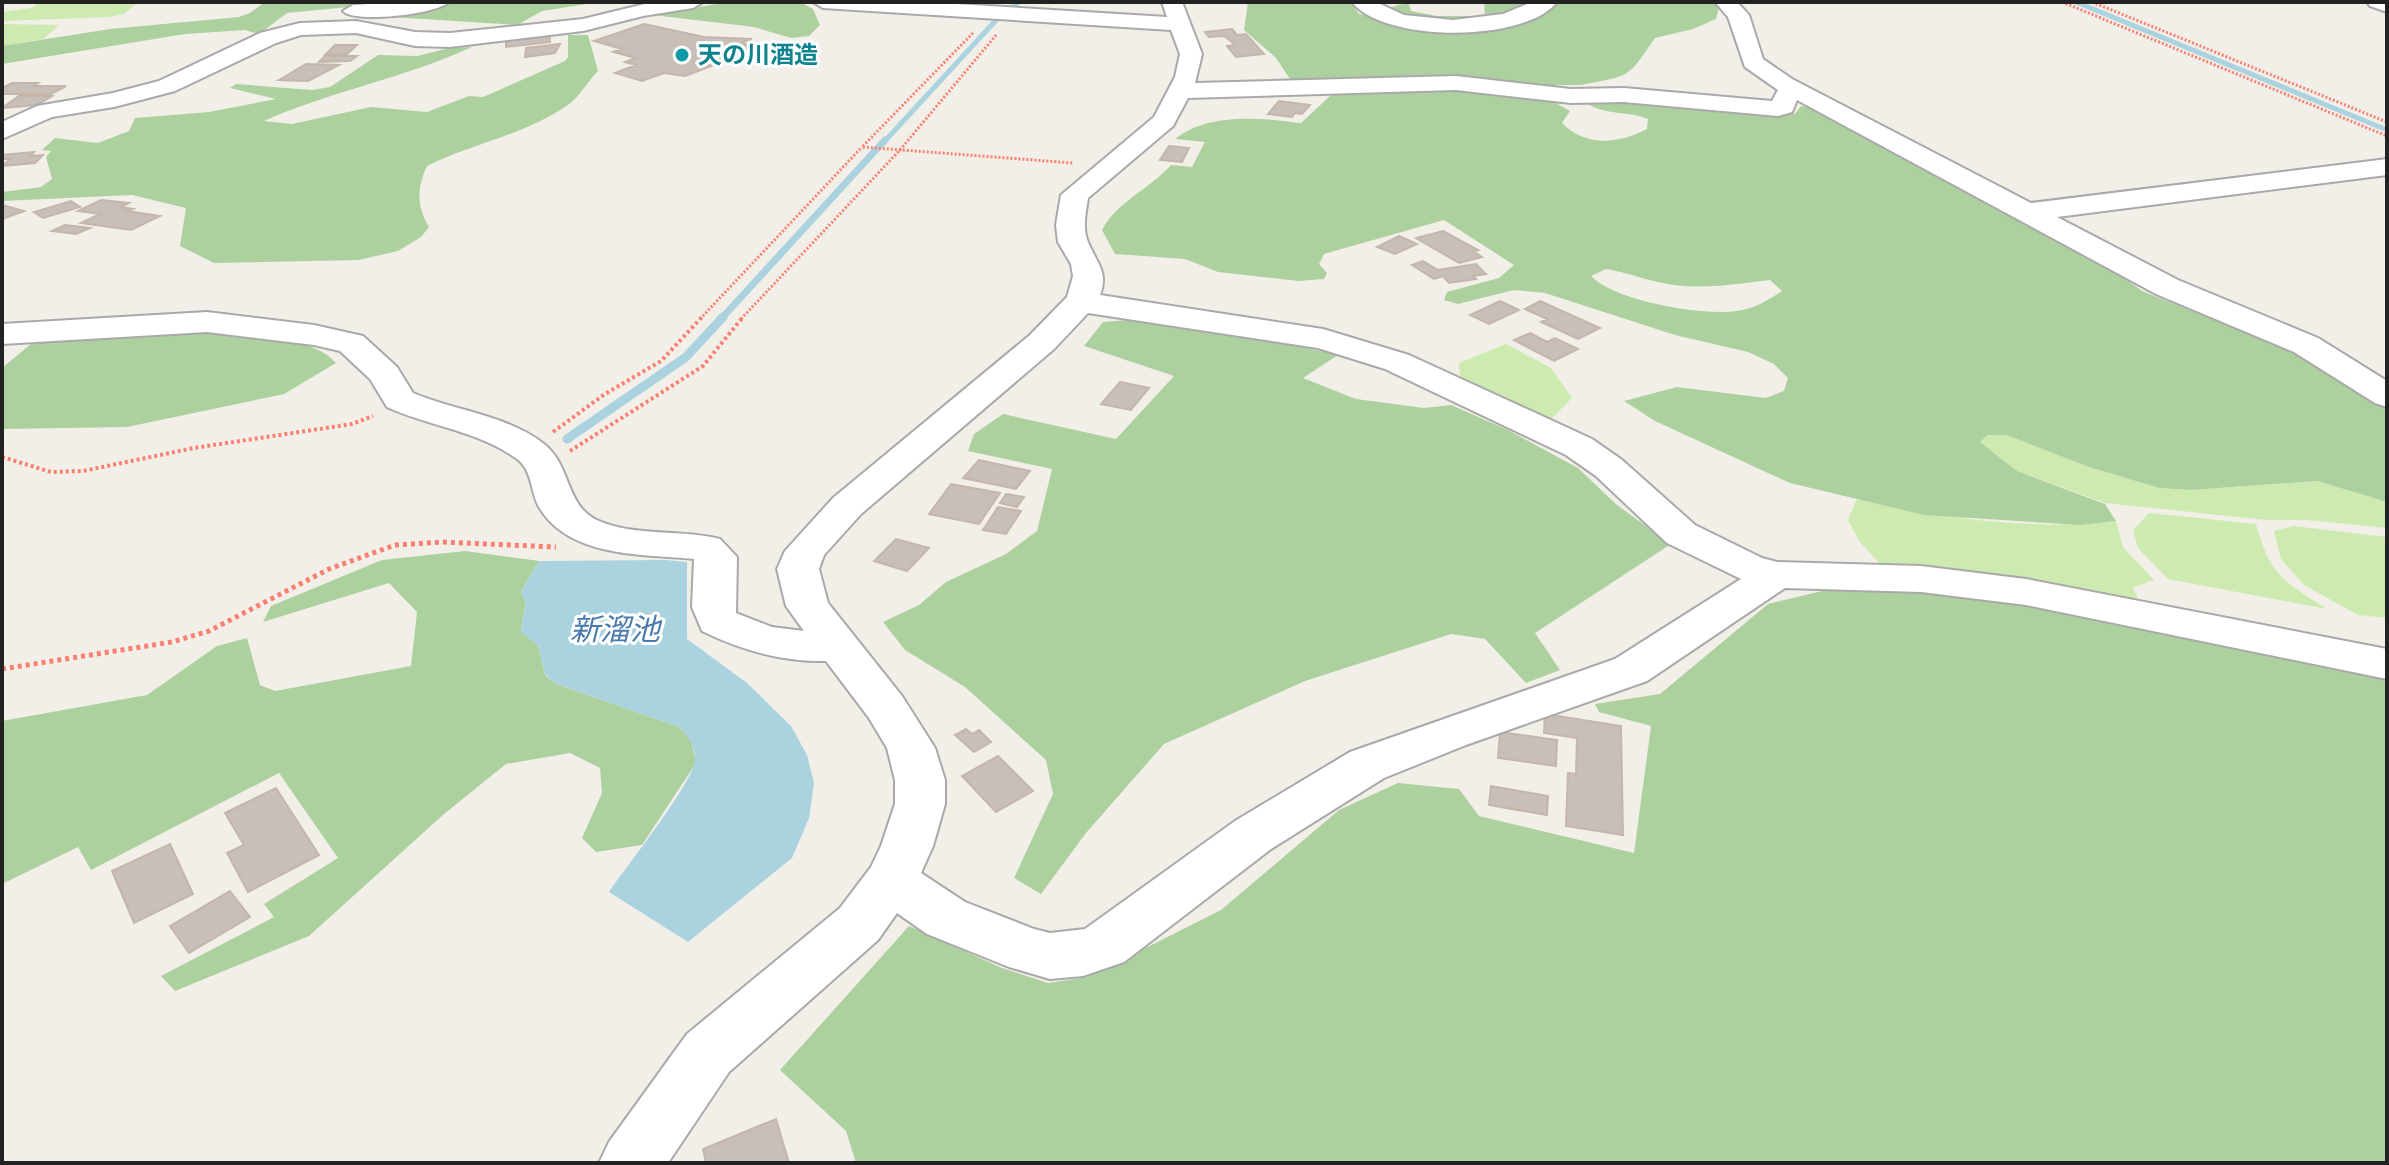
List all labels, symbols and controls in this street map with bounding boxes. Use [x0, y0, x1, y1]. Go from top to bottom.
place label: 天の川酒造 [698, 39, 818, 68]
marker: 天の川酒造 [673, 46, 691, 64]
water label: 新溜池 [570, 610, 663, 646]

